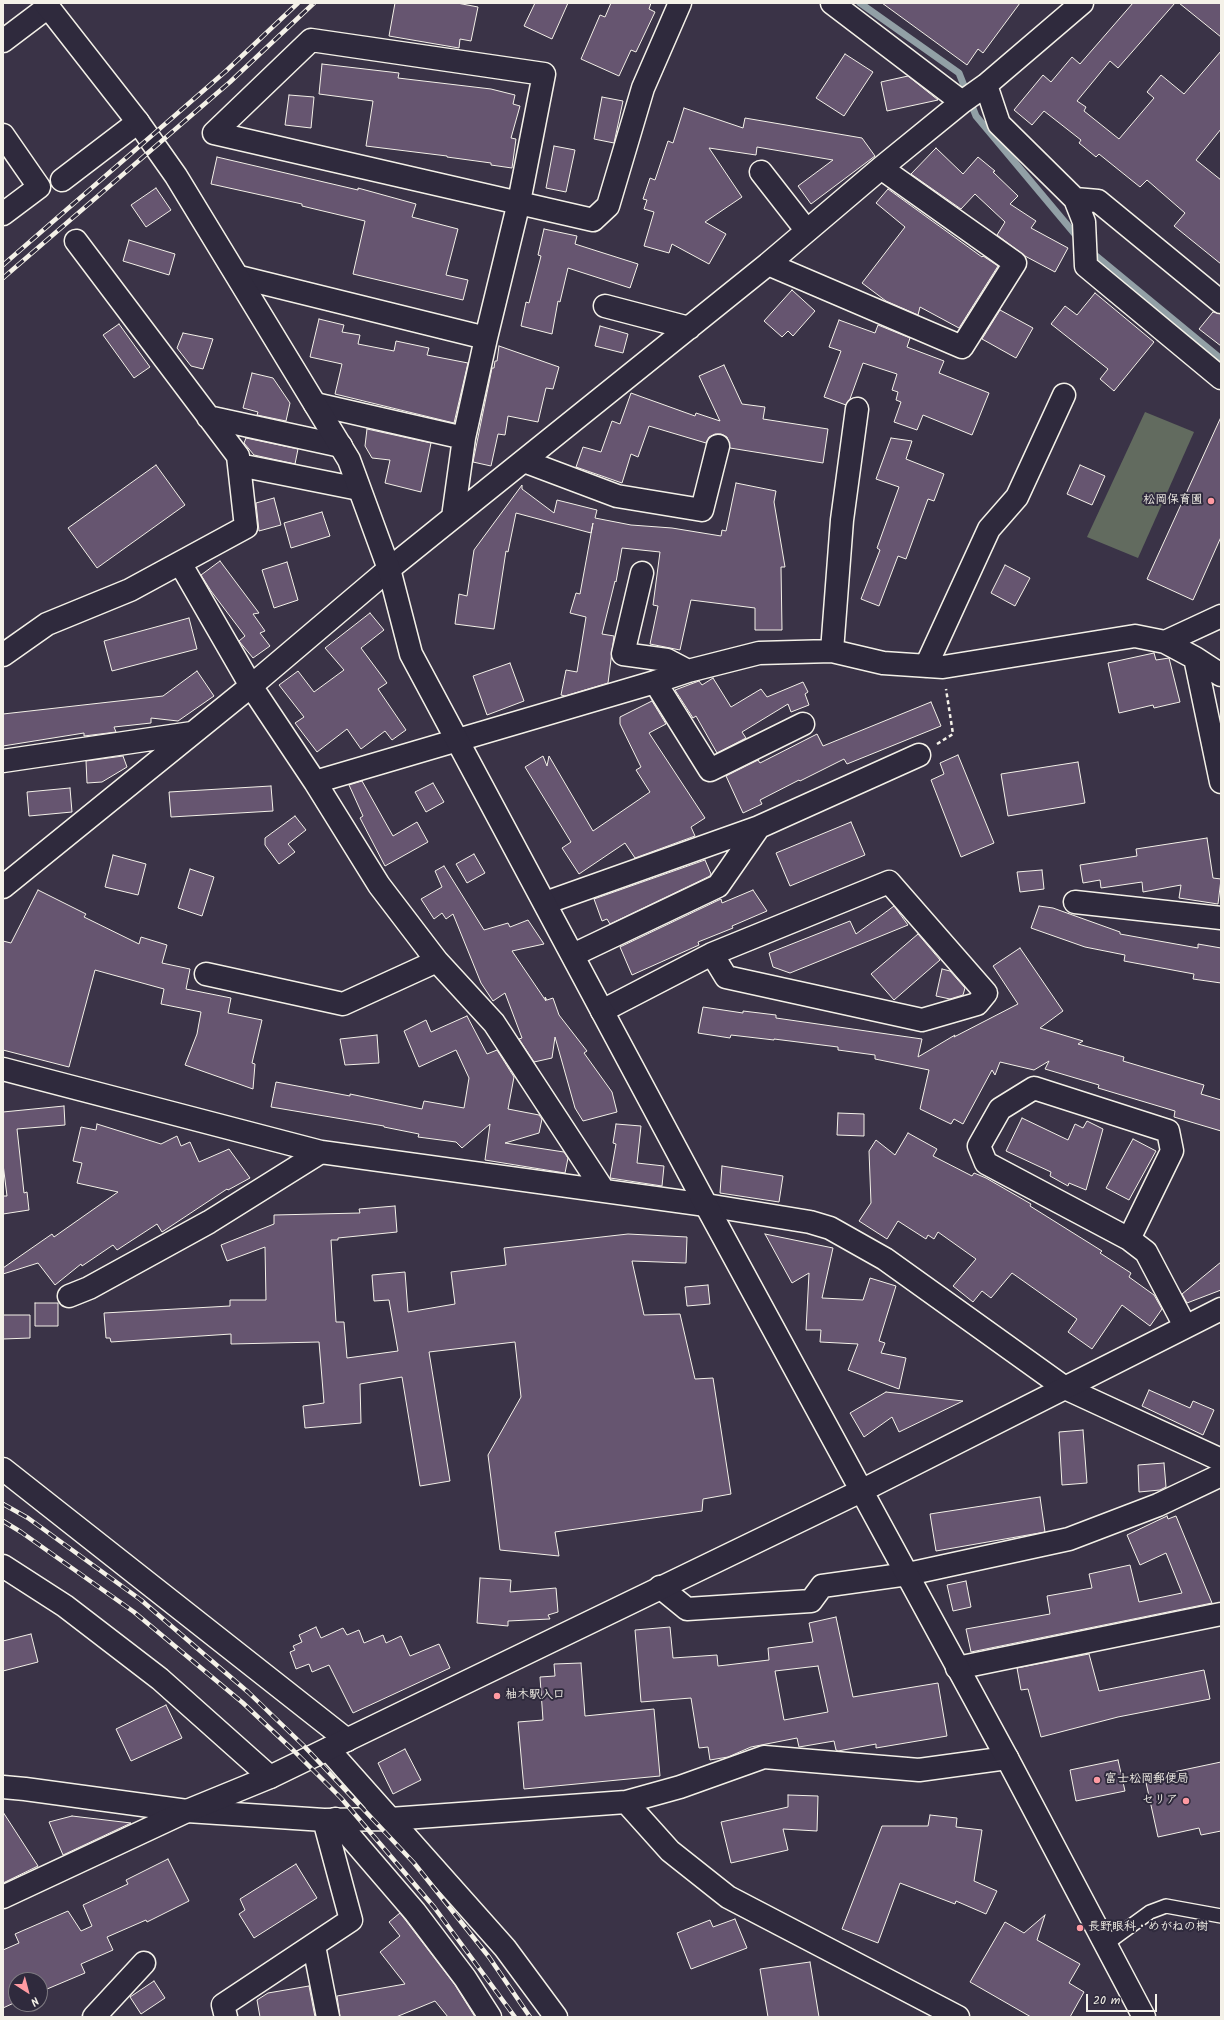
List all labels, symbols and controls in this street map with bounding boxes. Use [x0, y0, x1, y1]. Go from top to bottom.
place label: 松岡保育園 [1143, 494, 1203, 508]
marker: 松岡保育園 [1206, 496, 1216, 506]
place label: 柚木駅入口 [505, 1689, 565, 1703]
marker: 柚木駅入口 [492, 1691, 502, 1701]
place label: 富士松岡郵便局 [1105, 1773, 1189, 1787]
marker: 富士松岡郵便局 [1092, 1775, 1102, 1785]
place label: セリア [1142, 1794, 1178, 1808]
marker: セリア [1181, 1796, 1191, 1806]
place label: 長野眼科・めがねの樹 [1088, 1921, 1208, 1935]
marker: 長野眼科・めがねの樹 [1075, 1923, 1085, 1933]
north arrow [8, 1972, 48, 2012]
scale bar [1088, 1986, 1159, 2012]
text: 20 m [1093, 1991, 1120, 2010]
text: N [26, 1992, 43, 2010]

